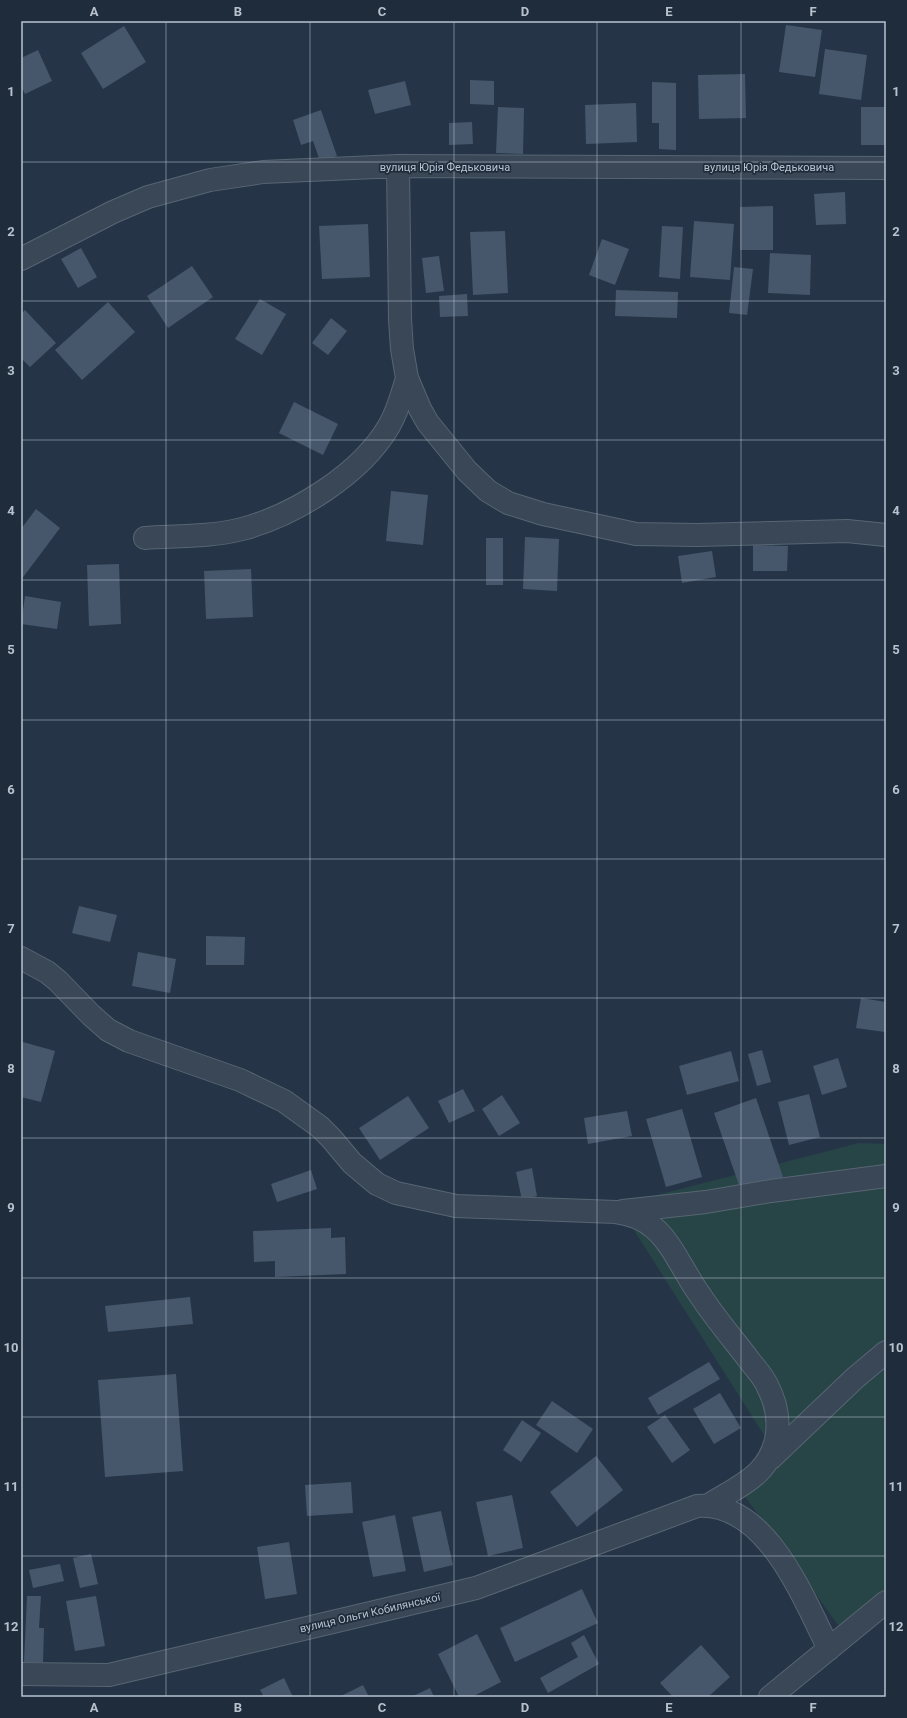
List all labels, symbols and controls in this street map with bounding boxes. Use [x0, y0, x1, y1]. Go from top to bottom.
text: A [90, 4, 99, 19]
text: B [234, 4, 242, 19]
text: C [378, 4, 387, 19]
text: D [521, 4, 529, 19]
text: E [665, 4, 673, 19]
text: F [809, 4, 817, 19]
text: 1 [7, 84, 15, 99]
text: 1 [892, 84, 900, 99]
street label: вулиця Юрія Федьковича [380, 161, 510, 174]
street label: вулиця Юрія Федьковича [704, 161, 834, 174]
text: 2 [7, 224, 15, 239]
text: 2 [892, 224, 900, 239]
text: 3 [7, 363, 15, 378]
text: 3 [892, 363, 900, 378]
text: 4 [7, 503, 15, 518]
text: 4 [892, 503, 900, 518]
text: 5 [7, 642, 15, 657]
text: 5 [892, 642, 900, 657]
text: 6 [7, 782, 15, 797]
text: 6 [892, 782, 900, 797]
text: 7 [7, 921, 15, 936]
text: 7 [892, 921, 900, 936]
text: 8 [7, 1061, 15, 1076]
text: 8 [892, 1061, 900, 1076]
text: 9 [7, 1200, 15, 1215]
text: 9 [892, 1200, 900, 1215]
text: 10 [4, 1340, 18, 1355]
text: 10 [889, 1340, 903, 1355]
text: 11 [4, 1479, 18, 1494]
text: 11 [889, 1479, 903, 1494]
street label: вулиця Ольги Кобилянської [299, 1590, 443, 1635]
text: 12 [4, 1619, 18, 1634]
text: 12 [889, 1619, 903, 1634]
text: A [90, 1700, 99, 1715]
text: B [234, 1700, 242, 1715]
text: C [378, 1700, 387, 1715]
text: D [521, 1700, 529, 1715]
text: E [665, 1700, 673, 1715]
text: F [809, 1700, 817, 1715]

